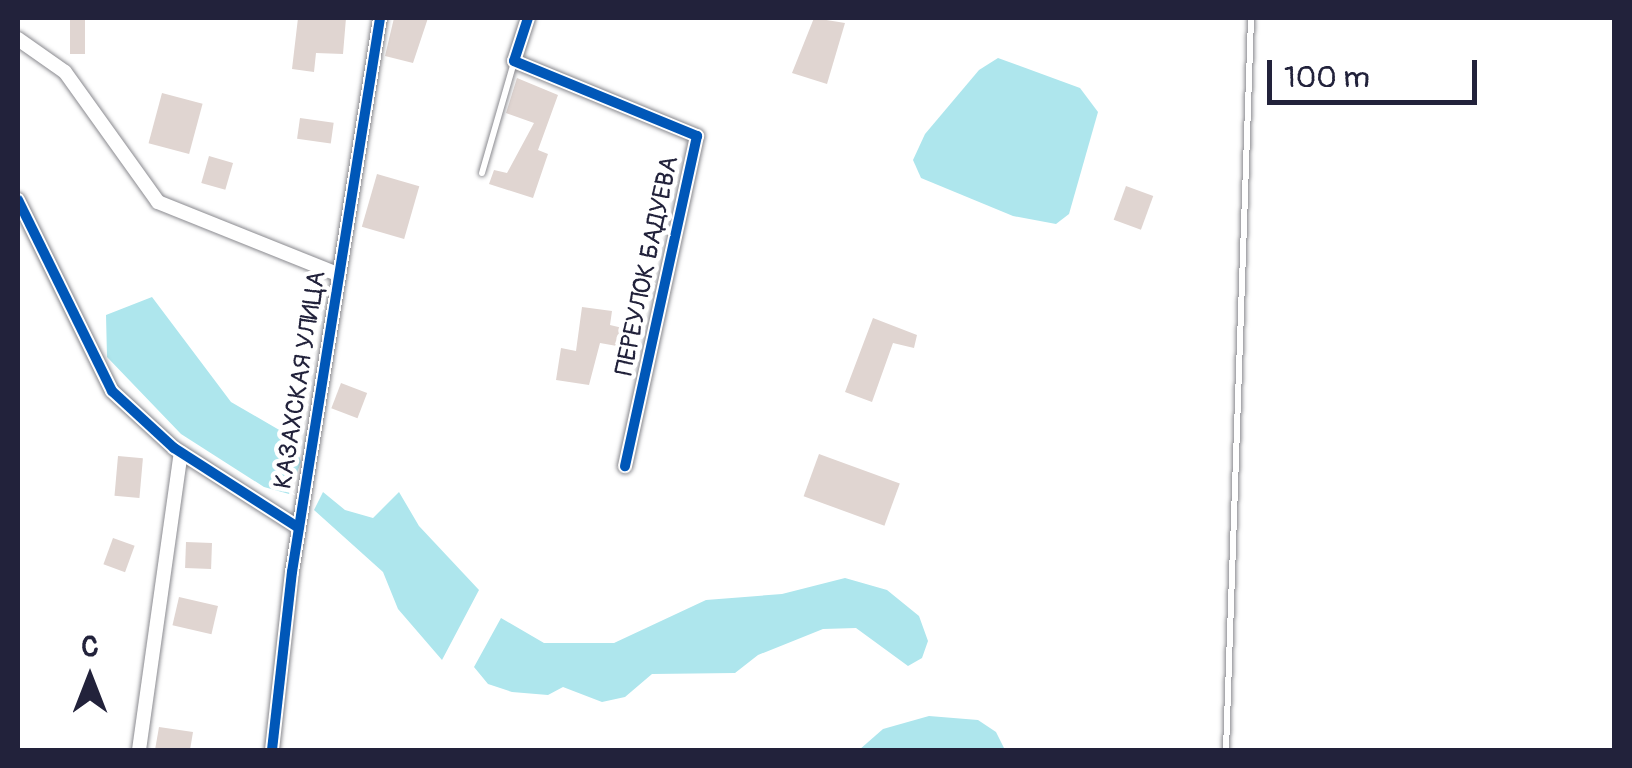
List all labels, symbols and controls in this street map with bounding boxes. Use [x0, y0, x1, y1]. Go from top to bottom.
scale bar [1272, 40, 1482, 102]
text: 100 m [1284, 59, 1370, 96]
street label: ПЕРЕУЛОК БАДУЕВА [610, 153, 686, 379]
street label: КАЗАХСКАЯ УЛИЦА [269, 269, 333, 491]
north arrow [40, 628, 140, 728]
text: С [81, 630, 99, 665]

